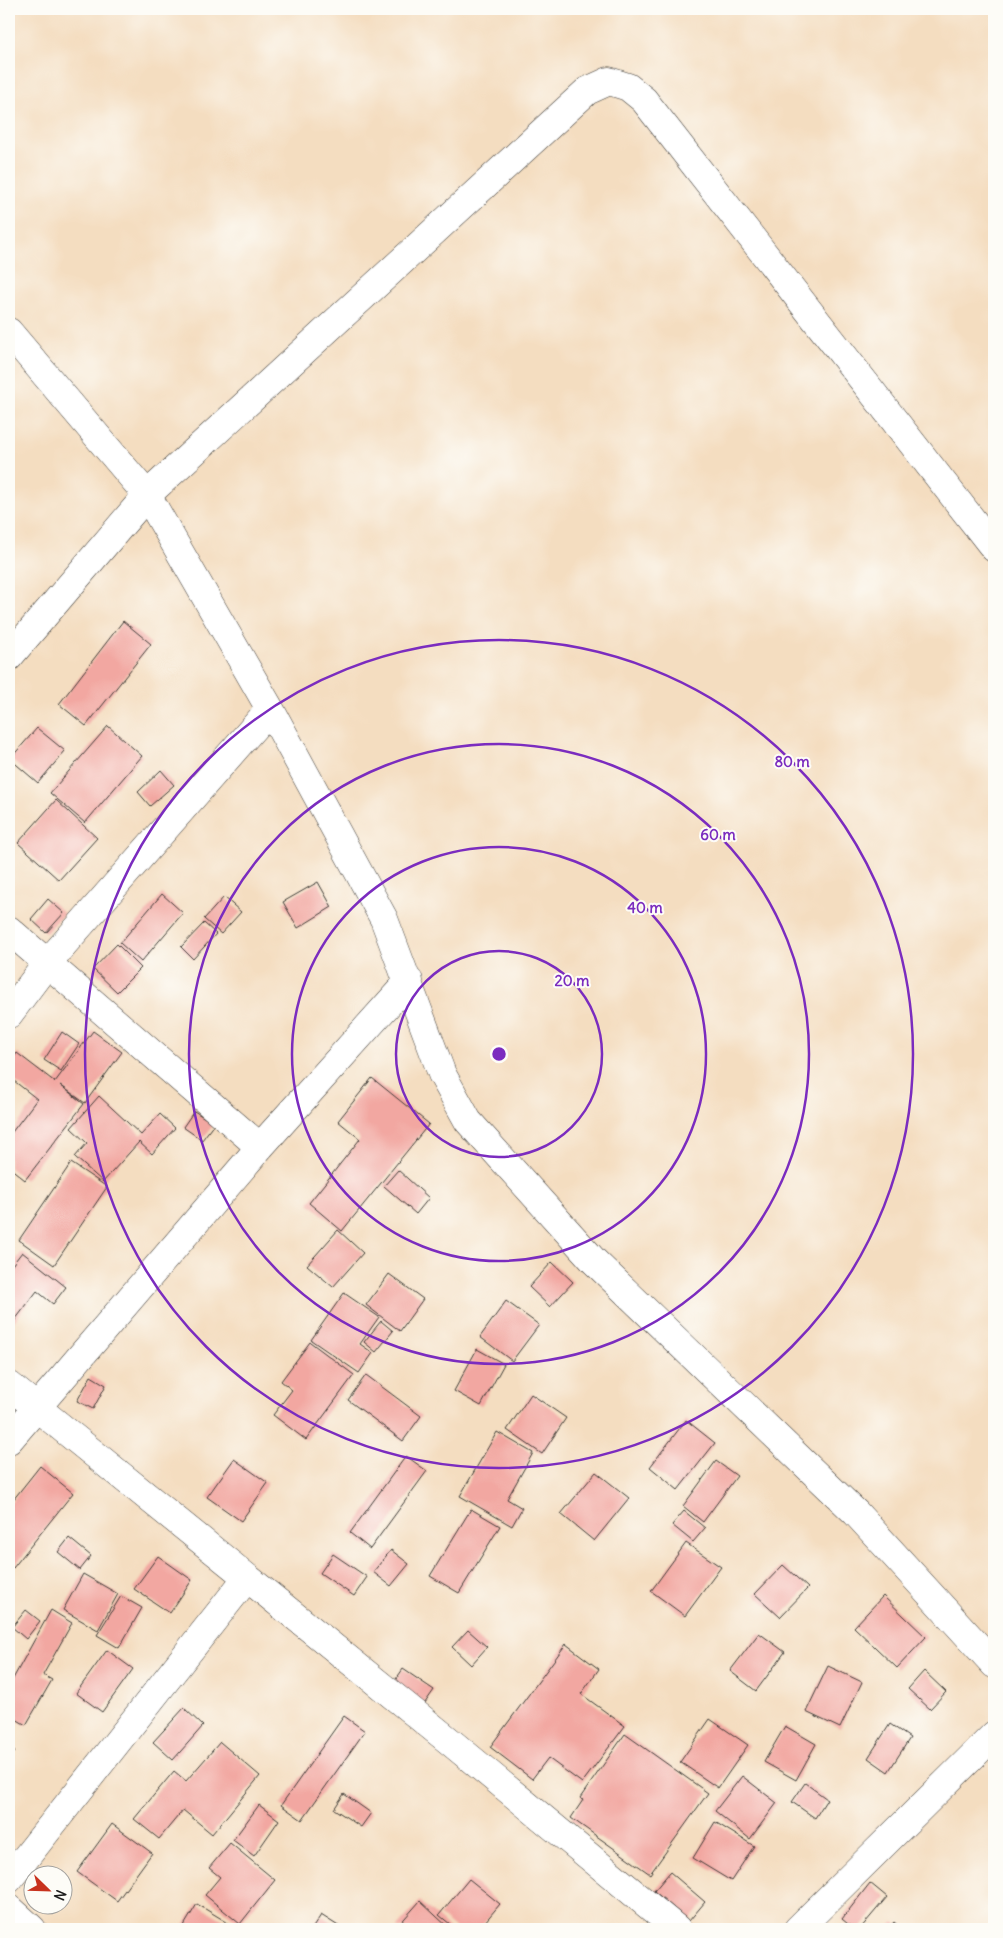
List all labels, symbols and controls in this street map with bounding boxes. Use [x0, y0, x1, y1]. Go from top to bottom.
text: 80 m [774, 752, 810, 771]
text: 60 m [700, 825, 736, 844]
text: 40 m [627, 898, 663, 917]
text: 20 m [555, 971, 589, 990]
centre of rings [490, 1045, 508, 1063]
north arrow [22, 1866, 72, 1916]
text: N [50, 1887, 70, 1903]

